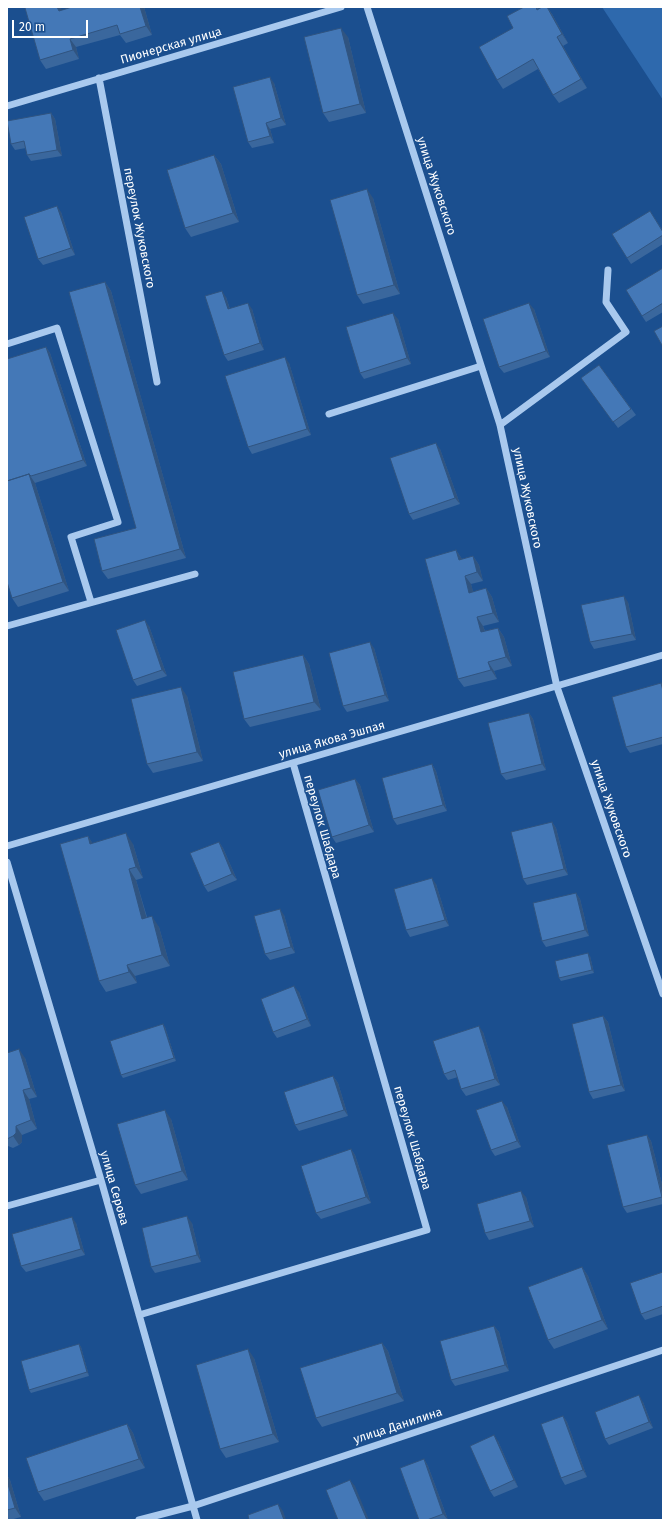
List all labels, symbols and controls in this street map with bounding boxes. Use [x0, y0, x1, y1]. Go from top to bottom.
scale bar [14, 12, 90, 38]
text: 20 m [19, 20, 45, 34]
street label: Пионерская улица [119, 25, 223, 67]
street label: улица Жуковского [413, 135, 459, 237]
street label: переулок Жуковского [120, 166, 158, 290]
street label: улица Жуковского [509, 446, 545, 550]
street label: улица Якова Эшпая [277, 718, 387, 762]
street label: улица Жуковского [587, 758, 635, 860]
street label: переулок Шабдара [300, 773, 344, 881]
street label: переулок Шабдара [390, 1084, 434, 1192]
street label: улица Серова [96, 1149, 132, 1227]
street label: улица Данилина [352, 1405, 444, 1447]

